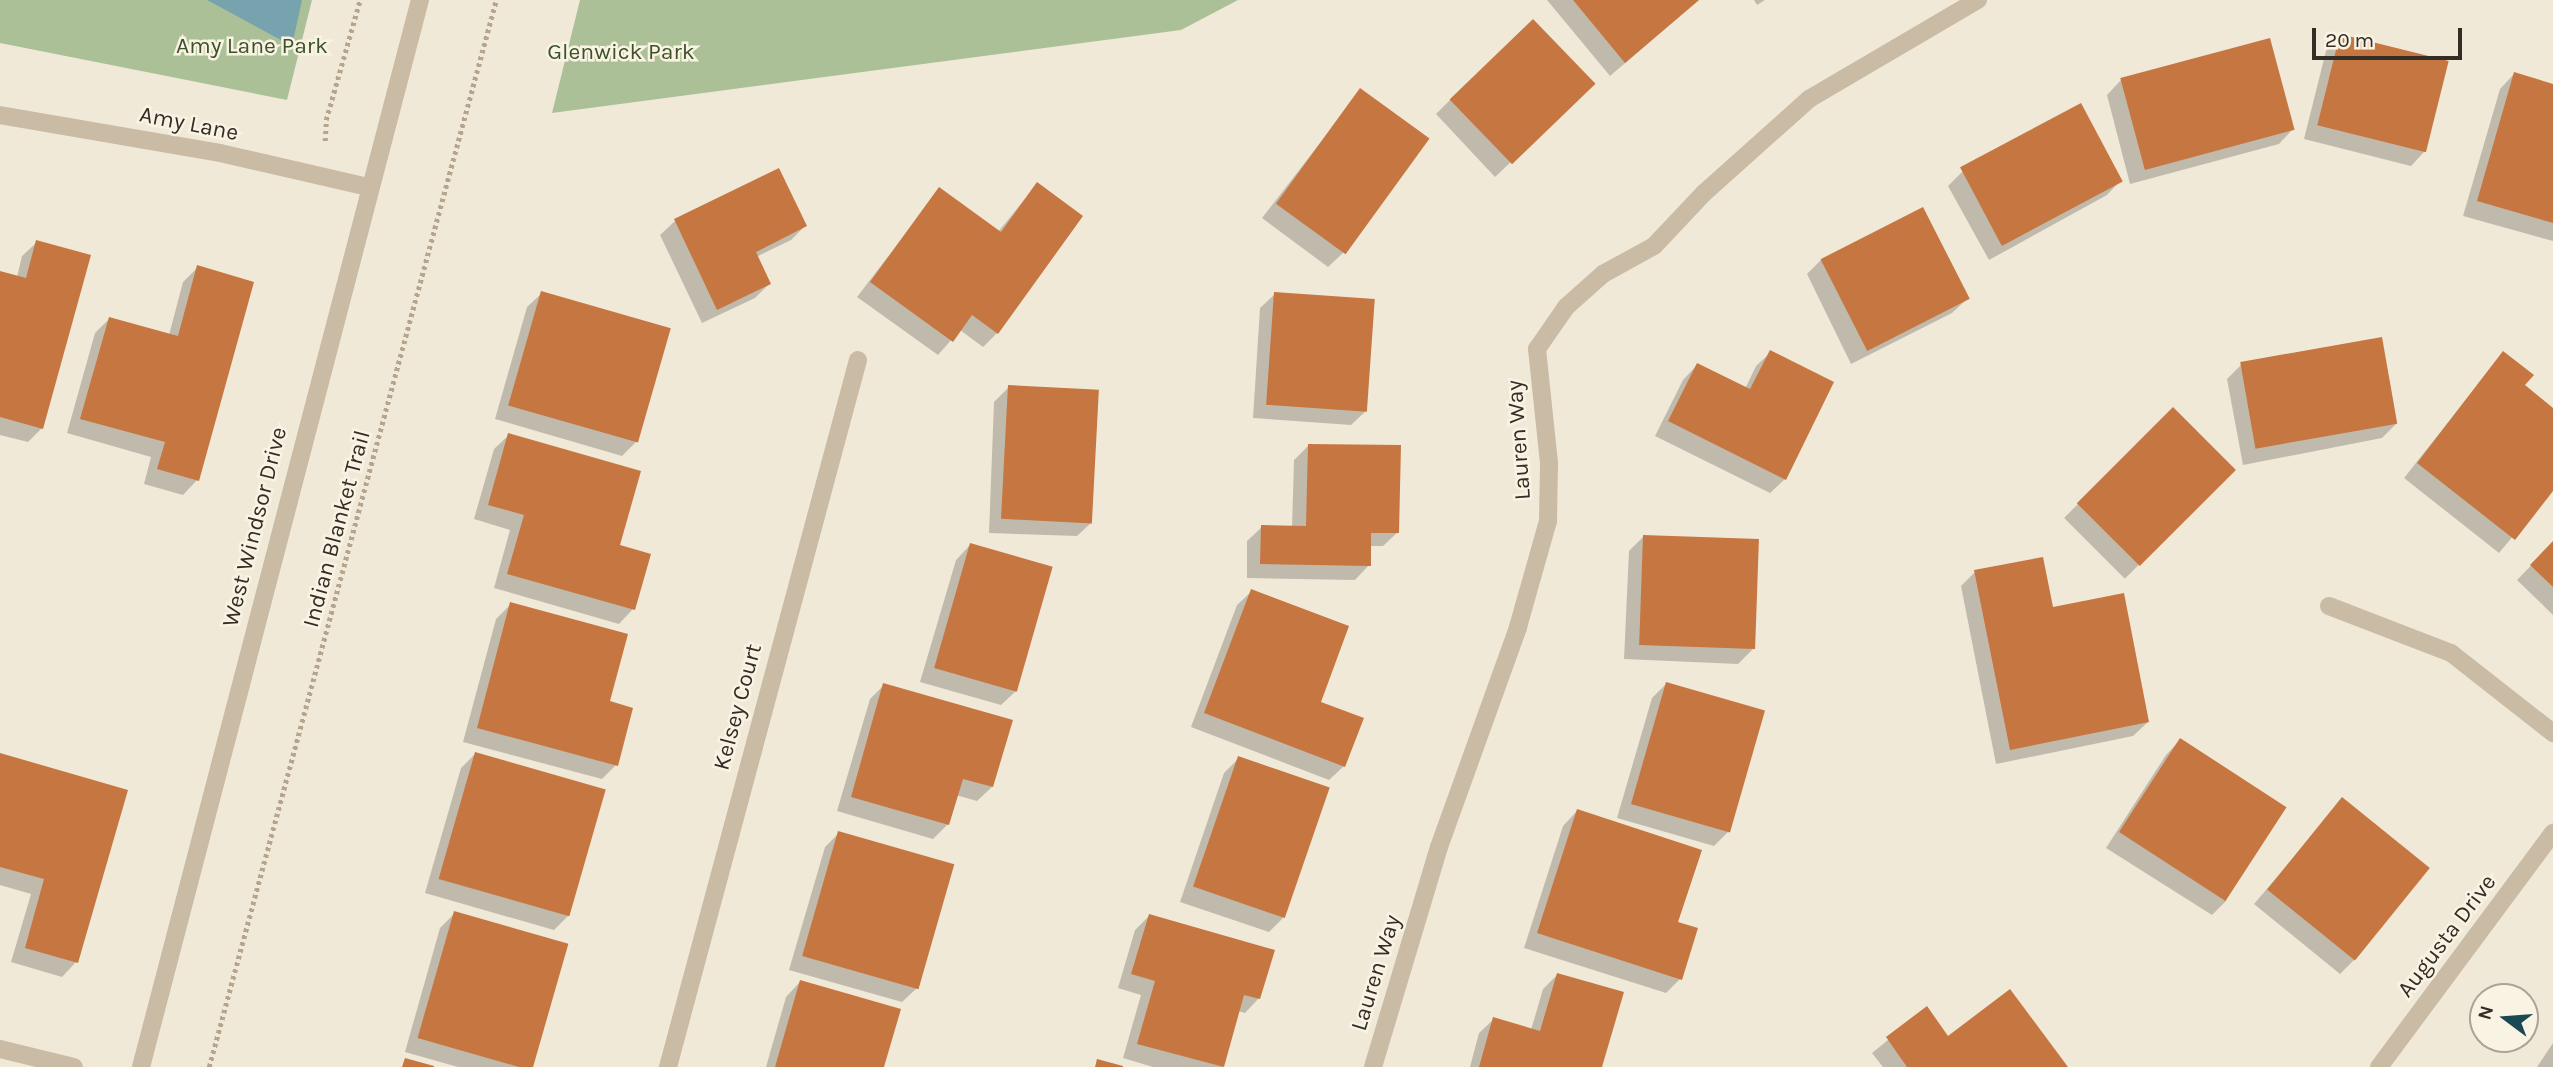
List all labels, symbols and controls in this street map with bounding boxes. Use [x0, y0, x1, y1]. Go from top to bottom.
scale bar [2315, 14, 2466, 58]
text: 20 m [2325, 28, 2374, 52]
park label: Amy Lane Park [176, 32, 328, 60]
park label: Glenwick Park [547, 38, 695, 66]
street label: Amy Lane [137, 101, 241, 147]
street label: Lauren Way [1501, 379, 1537, 501]
street label: West Windsor Drive [217, 424, 293, 630]
street label: Indian Blanket Trail [297, 427, 377, 631]
street label: Kelsey Court [708, 641, 768, 773]
street label: Augusta Drive [2392, 869, 2502, 1003]
street label: Lauren Way [1345, 912, 1407, 1034]
north arrow [2469, 983, 2539, 1053]
text: N [2473, 1003, 2498, 1022]

